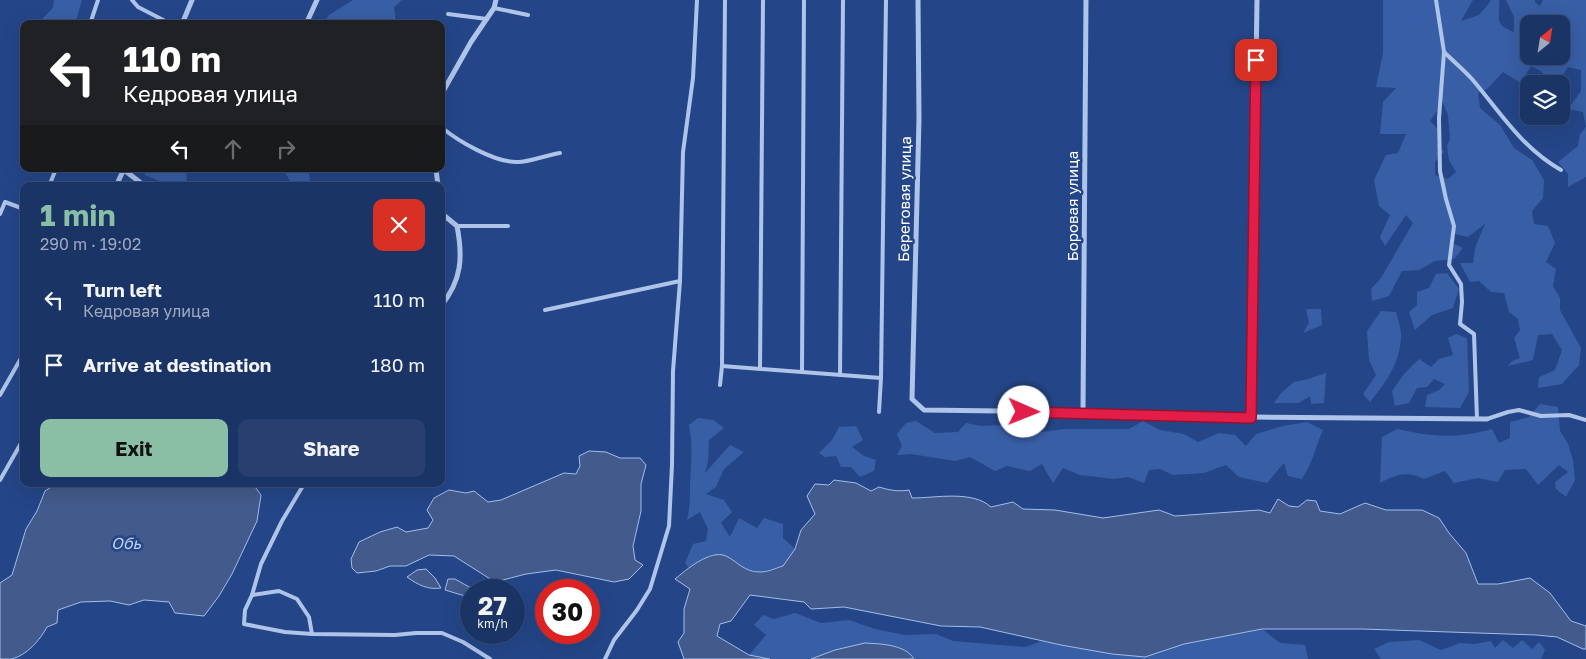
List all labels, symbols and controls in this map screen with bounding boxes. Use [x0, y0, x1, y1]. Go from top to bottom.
north arrow [1520, 15, 1570, 65]
map controls [1520, 15, 1570, 125]
text: 110 m [123, 38, 221, 80]
pin [1235, 39, 1277, 81]
icon: left [40, 40, 105, 105]
icon: arrive [1242, 46, 1270, 74]
button: layers [1520, 75, 1570, 125]
text: Кедровая улица [123, 80, 298, 107]
icon: left [166, 135, 194, 163]
icon: ahead [219, 135, 247, 163]
icon: right [272, 135, 300, 163]
street label: Береговая улица [894, 136, 914, 262]
street label: Боровая улица [1063, 151, 1081, 261]
text: 1 min [40, 197, 116, 233]
button: close [373, 199, 425, 251]
text: 290 m · 19:02 [40, 234, 141, 254]
text: Turn left [83, 278, 162, 301]
icon: left [40, 286, 68, 314]
text: 110 m [373, 288, 425, 311]
text: Кедровая улица [83, 301, 210, 321]
icon: arrive [40, 351, 68, 379]
text: Arrive at destination [83, 353, 271, 376]
text: 180 m [371, 353, 425, 376]
position arrow [997, 385, 1049, 437]
button: Exit [40, 419, 228, 477]
button: Share [238, 419, 425, 477]
water label: Обь [111, 533, 141, 553]
speed limit sign: 30 [535, 579, 600, 644]
text: 27 [478, 590, 507, 621]
text: km/h [477, 616, 508, 631]

